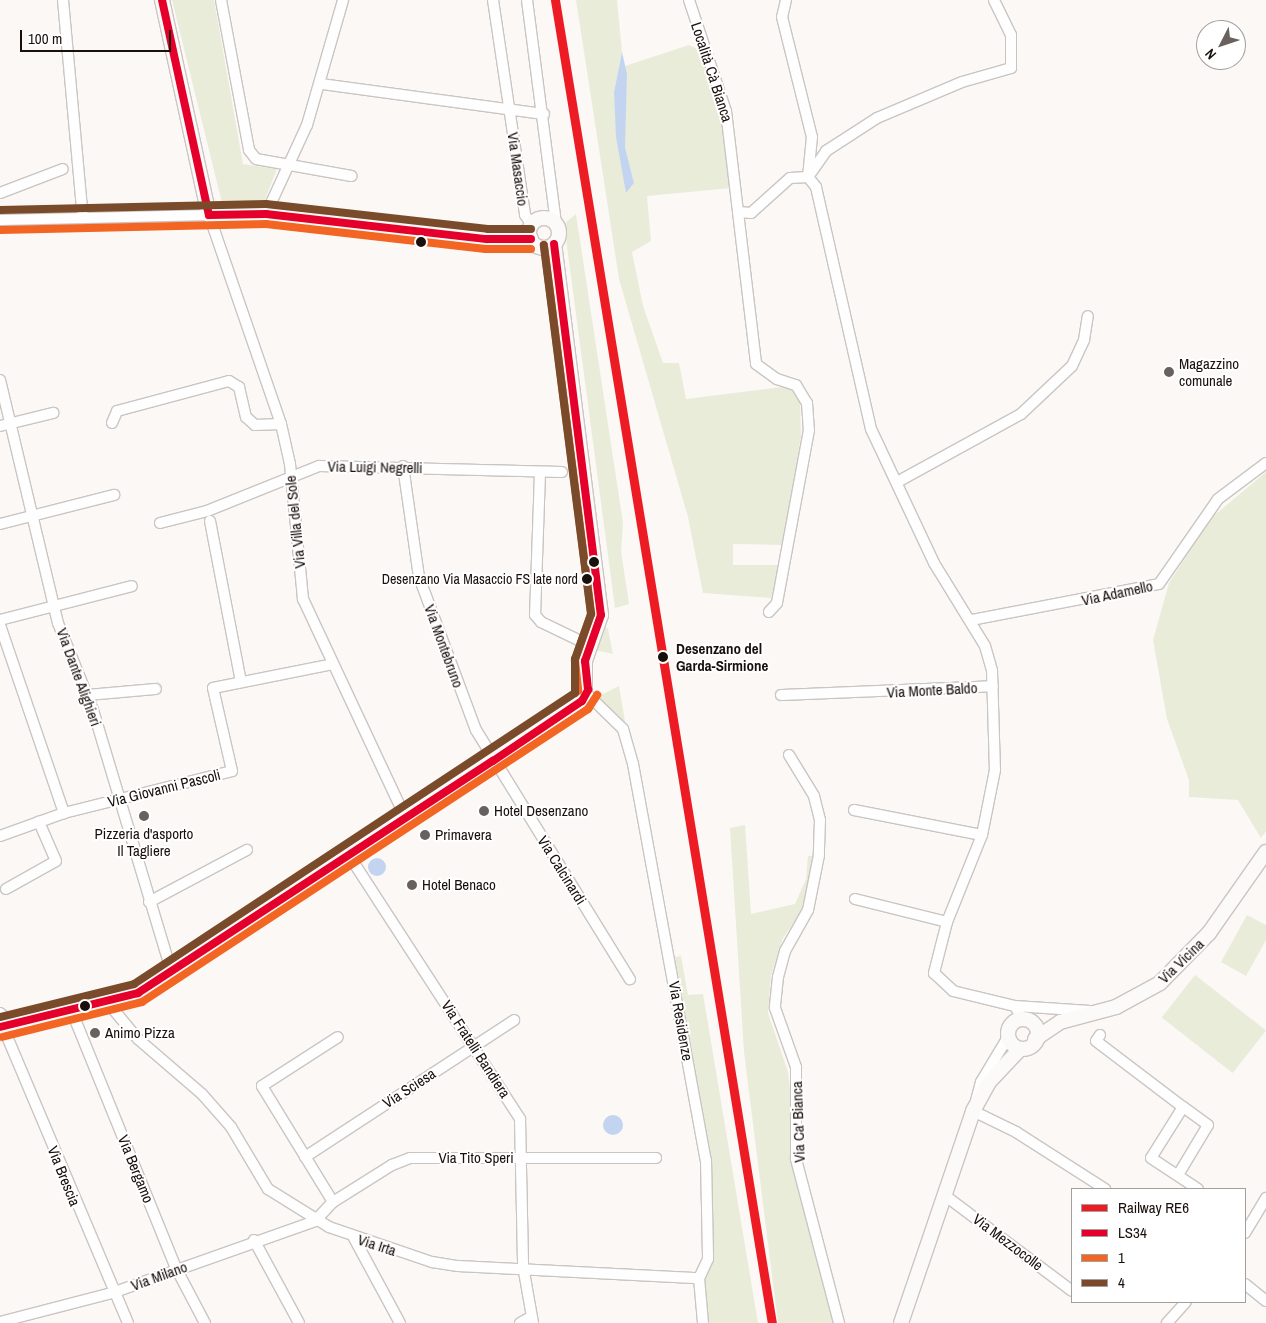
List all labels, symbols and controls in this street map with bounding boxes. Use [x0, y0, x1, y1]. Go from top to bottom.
scale bar [22, 20, 174, 52]
street label: Località Cà Bianca [687, 20, 737, 124]
north arrow [1196, 20, 1246, 70]
text: 100 m [28, 28, 62, 49]
text: N [1201, 45, 1220, 63]
street label: Via Masaccio [504, 131, 532, 207]
unlabelled marker [416, 237, 426, 247]
place label: Magazzino comunale [1179, 354, 1239, 389]
marker: Magazzino comunale [1163, 366, 1175, 378]
street label: Via Luigi Negrelli [327, 457, 423, 477]
street label: Via Villa del Sole [281, 475, 309, 569]
unlabelled marker [589, 557, 599, 567]
place label: Desenzano Via Masaccio FS late nord [382, 571, 578, 587]
marker: Desenzano Via Masaccio FS late nord [582, 574, 592, 584]
street label: Via Adamello [1079, 577, 1155, 609]
street label: Via Montebruno [421, 602, 467, 690]
street label: Via Dante Alighieri [53, 625, 105, 729]
place label: Desenzano del Garda-Sirmione [676, 639, 768, 674]
marker: Desenzano del Garda-Sirmione [654, 648, 672, 666]
street label: Via Monte Baldo [886, 679, 978, 701]
street label: Via Giovanni Pascoli [106, 765, 222, 811]
place label: Hotel Desenzano [494, 802, 588, 820]
marker: Hotel Desenzano [478, 805, 490, 817]
marker: Pizzeria d'asporto Il Tagliere [138, 810, 150, 822]
place label: Pizzeria d'asporto Il Tagliere [95, 824, 193, 859]
place label: Primavera [435, 826, 492, 844]
marker: Primavera [419, 829, 431, 841]
street label: Via Calcinardi [534, 832, 590, 908]
place label: Hotel Benaco [422, 876, 496, 894]
marker: Hotel Benaco [406, 879, 418, 891]
street label: Via Vicina [1154, 935, 1208, 987]
street label: Via Residenze [665, 980, 697, 1062]
street label: Via Fratelli Bandiera [438, 997, 514, 1101]
unlabelled marker [80, 1001, 90, 1011]
place label: Animo Pizza [105, 1024, 175, 1042]
marker: Animo Pizza [89, 1027, 101, 1039]
street label: Via Sciesa [379, 1064, 439, 1112]
street label: Via Ca' Bianca [788, 1081, 808, 1163]
street label: Via Bergamo [114, 1132, 158, 1206]
street label: Via Brescia [44, 1143, 84, 1209]
street label: Via Tito Speri [438, 1149, 514, 1167]
legend [1071, 1188, 1246, 1303]
text: Railway RE6 [1118, 1197, 1189, 1218]
street label: Via Mezzocolle [969, 1210, 1047, 1274]
text: LS34 [1118, 1222, 1147, 1243]
street label: Via Irta [355, 1230, 399, 1260]
text: 1 [1118, 1247, 1125, 1268]
street label: Via Milano [128, 1258, 190, 1294]
text: 4 [1118, 1272, 1125, 1293]

